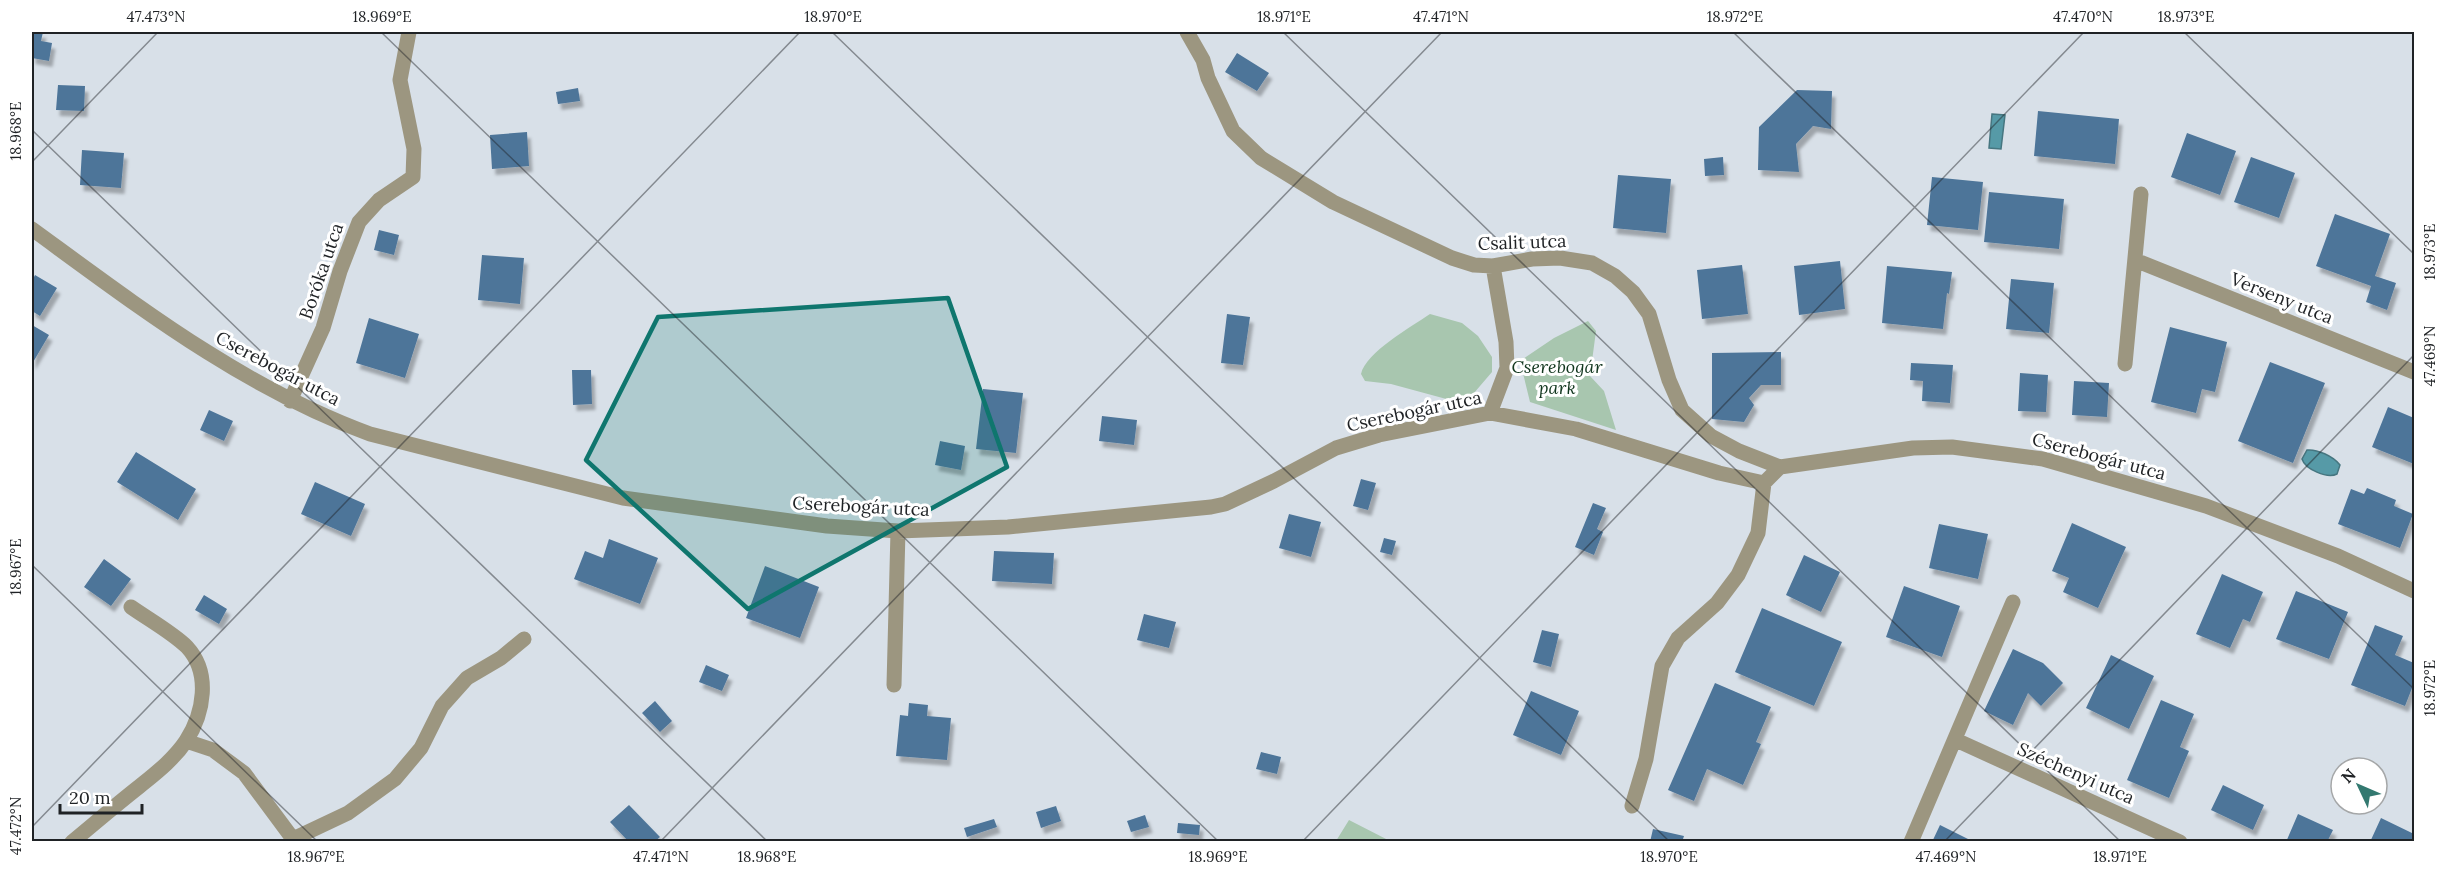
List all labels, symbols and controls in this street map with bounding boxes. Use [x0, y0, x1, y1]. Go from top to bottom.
text: 47.473°N [127, 7, 185, 26]
text: 18.969°E [353, 7, 412, 26]
text: 18.970°E [804, 7, 862, 26]
text: 18.971°E [1257, 7, 1311, 26]
text: 47.471°N [1413, 7, 1469, 26]
text: 18.972°E [1707, 7, 1763, 26]
text: 47.470°N [2053, 7, 2113, 26]
text: 18.973°E [2158, 7, 2214, 26]
text: 18.968°E [6, 102, 25, 160]
street label: Boróka utca [294, 220, 348, 322]
text: 18.973°E [2420, 224, 2439, 280]
street label: Csalit utca [1477, 229, 1567, 255]
street label: Verseny utca [2227, 267, 2337, 329]
text: 47.469°N [2420, 325, 2439, 387]
street label: Cserebogár utca [212, 326, 344, 410]
park label: Cserebogár park [1511, 355, 1603, 399]
street label: Cserebogár utca [1344, 385, 1484, 437]
street label: Cserebogár utca [2030, 427, 2168, 485]
street label: Cserebogár utca [792, 491, 930, 521]
text: 18.967°E [6, 538, 25, 596]
text: 18.972°E [2420, 660, 2439, 716]
street label: Széchenyi utca [2014, 737, 2138, 809]
north arrow [2329, 756, 2389, 816]
text: N [2337, 764, 2360, 787]
scale bar [60, 777, 142, 815]
text: 20 m [69, 786, 111, 809]
text: 47.472°N [6, 797, 25, 855]
text: 18.967°E [287, 847, 345, 866]
text: 47.471°N [633, 847, 689, 866]
text: 18.968°E [738, 847, 796, 866]
text: 18.969°E [1189, 847, 1248, 866]
text: 18.970°E [1640, 847, 1698, 866]
text: 47.469°N [1915, 847, 1977, 866]
text: 18.971°E [2093, 847, 2147, 866]

